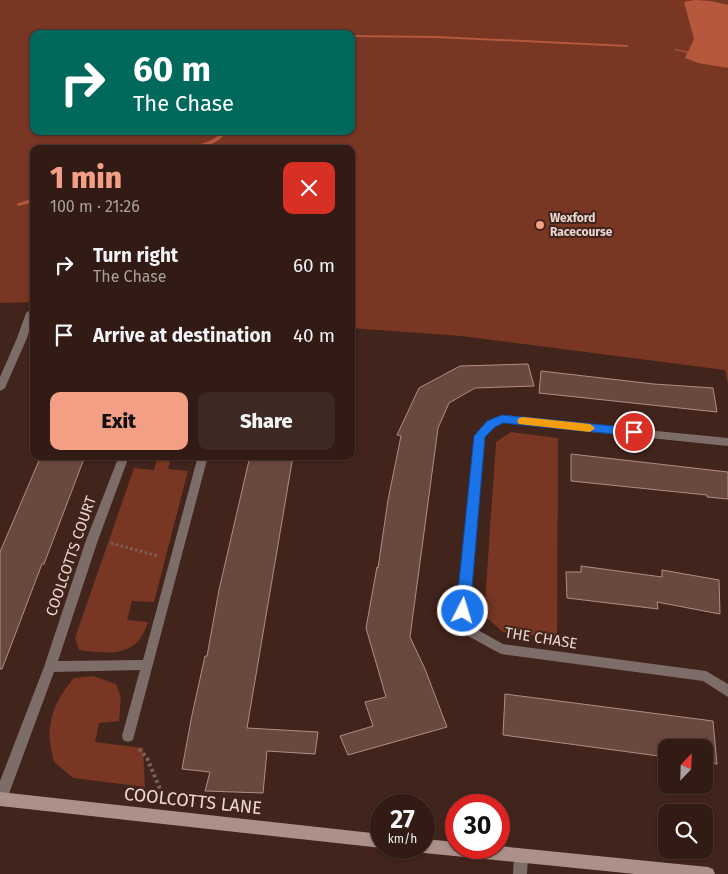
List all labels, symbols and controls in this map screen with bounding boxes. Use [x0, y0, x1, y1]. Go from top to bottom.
text: 60 m [133, 48, 211, 90]
icon: right [50, 50, 115, 115]
text: The Chase [133, 90, 234, 117]
text: 1 min [50, 160, 122, 196]
button: close [283, 162, 335, 214]
text: 100 m · 21:26 [50, 197, 140, 216]
place label: Wexford Racecourse [550, 211, 613, 239]
marker: Wexford Racecourse [534, 219, 546, 231]
text: Turn right [93, 244, 178, 267]
icon: right [50, 251, 78, 279]
text: 60 m [293, 254, 335, 277]
text: The Chase [93, 267, 167, 286]
icon: arrive [50, 321, 78, 349]
text: Arrive at destination [93, 324, 272, 347]
text: 40 m [293, 324, 335, 347]
button: Exit [50, 392, 188, 450]
button: Share [198, 392, 335, 450]
pin [613, 411, 655, 453]
icon: arrive [620, 418, 648, 446]
street label: COOLCOTTS COURT [42, 493, 100, 618]
position arrow [436, 584, 488, 636]
street label: THE CHASE [503, 623, 579, 653]
north arrow [658, 739, 712, 794]
map controls [658, 739, 713, 859]
street label: COOLCOTTS LANE [123, 783, 263, 819]
speed limit sign: 30 [445, 794, 510, 859]
button: search [658, 804, 713, 859]
text: 27 [390, 805, 415, 835]
text: km/h [388, 832, 417, 846]

